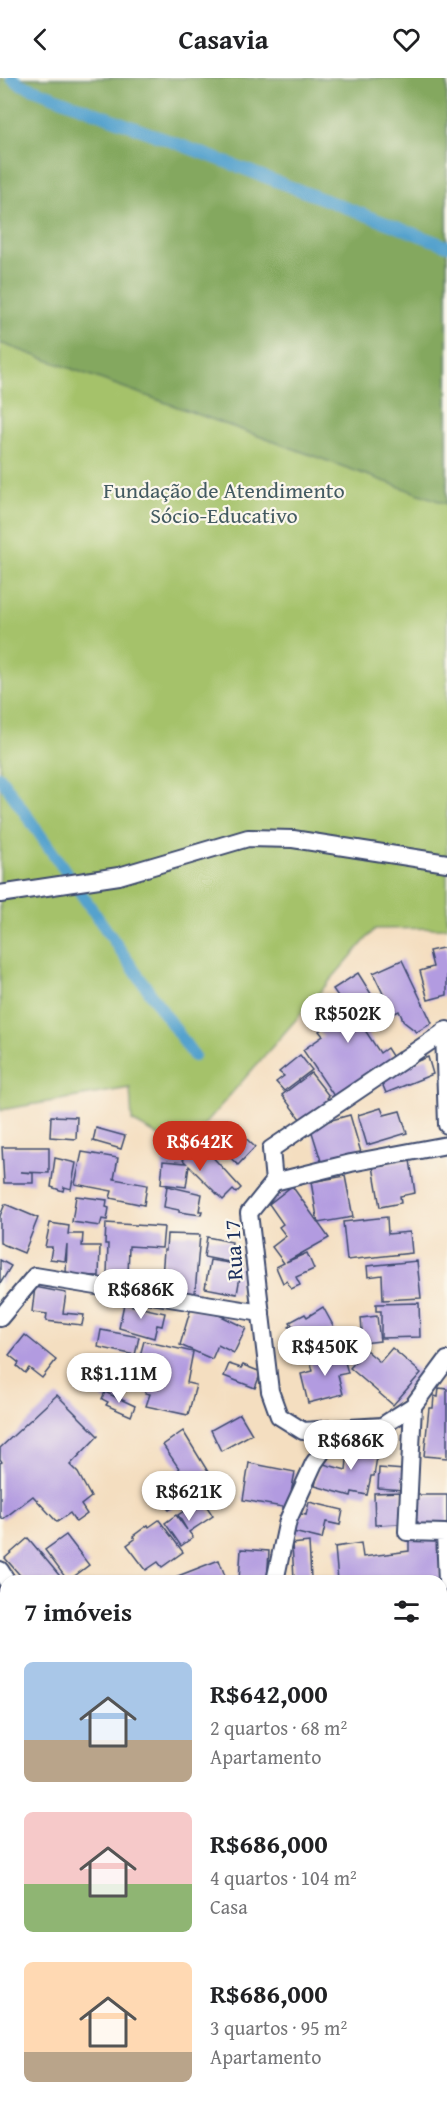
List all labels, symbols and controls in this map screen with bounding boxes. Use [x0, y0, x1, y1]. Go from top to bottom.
text: Casavia [178, 19, 269, 59]
icon: back [24, 23, 57, 56]
icon: heart [390, 23, 423, 56]
park label: Fundação de Atendimento Sócio-Educativo [103, 474, 345, 531]
pin: R$502K [299, 993, 397, 1044]
text: R$502K [315, 998, 381, 1027]
pin: R$642K [151, 1121, 249, 1172]
text: R$642K [167, 1126, 233, 1155]
street label: Rua 17 [215, 1219, 251, 1281]
pin: R$686K [92, 1269, 190, 1320]
text: R$686K [108, 1274, 174, 1303]
pin: R$450K [276, 1326, 374, 1377]
text: R$450K [292, 1331, 358, 1360]
pin: R$1.11M [64, 1353, 174, 1404]
text: R$1.11M [81, 1358, 157, 1387]
pin: R$686K [302, 1420, 400, 1471]
text: R$686K [318, 1425, 384, 1454]
pin: R$621K [140, 1471, 238, 1522]
text: R$621K [156, 1476, 222, 1505]
text: 7 imóveis [24, 1592, 132, 1631]
icon: filters [390, 1595, 423, 1628]
text: R$642,000 [210, 1674, 328, 1713]
icon: home [72, 1686, 144, 1758]
text: 2 quartos · 68 m² [210, 1713, 347, 1742]
text: Apartamento [210, 1742, 321, 1771]
text: R$686,000 [210, 1824, 328, 1863]
icon: home [72, 1836, 144, 1908]
text: 4 quartos · 104 m² [210, 1863, 357, 1892]
text: Casa [210, 1892, 248, 1921]
text: R$686,000 [210, 1974, 328, 2013]
icon: home [72, 1986, 144, 2058]
text: 3 quartos · 95 m² [210, 2013, 347, 2042]
text: Apartamento [210, 2042, 321, 2071]

